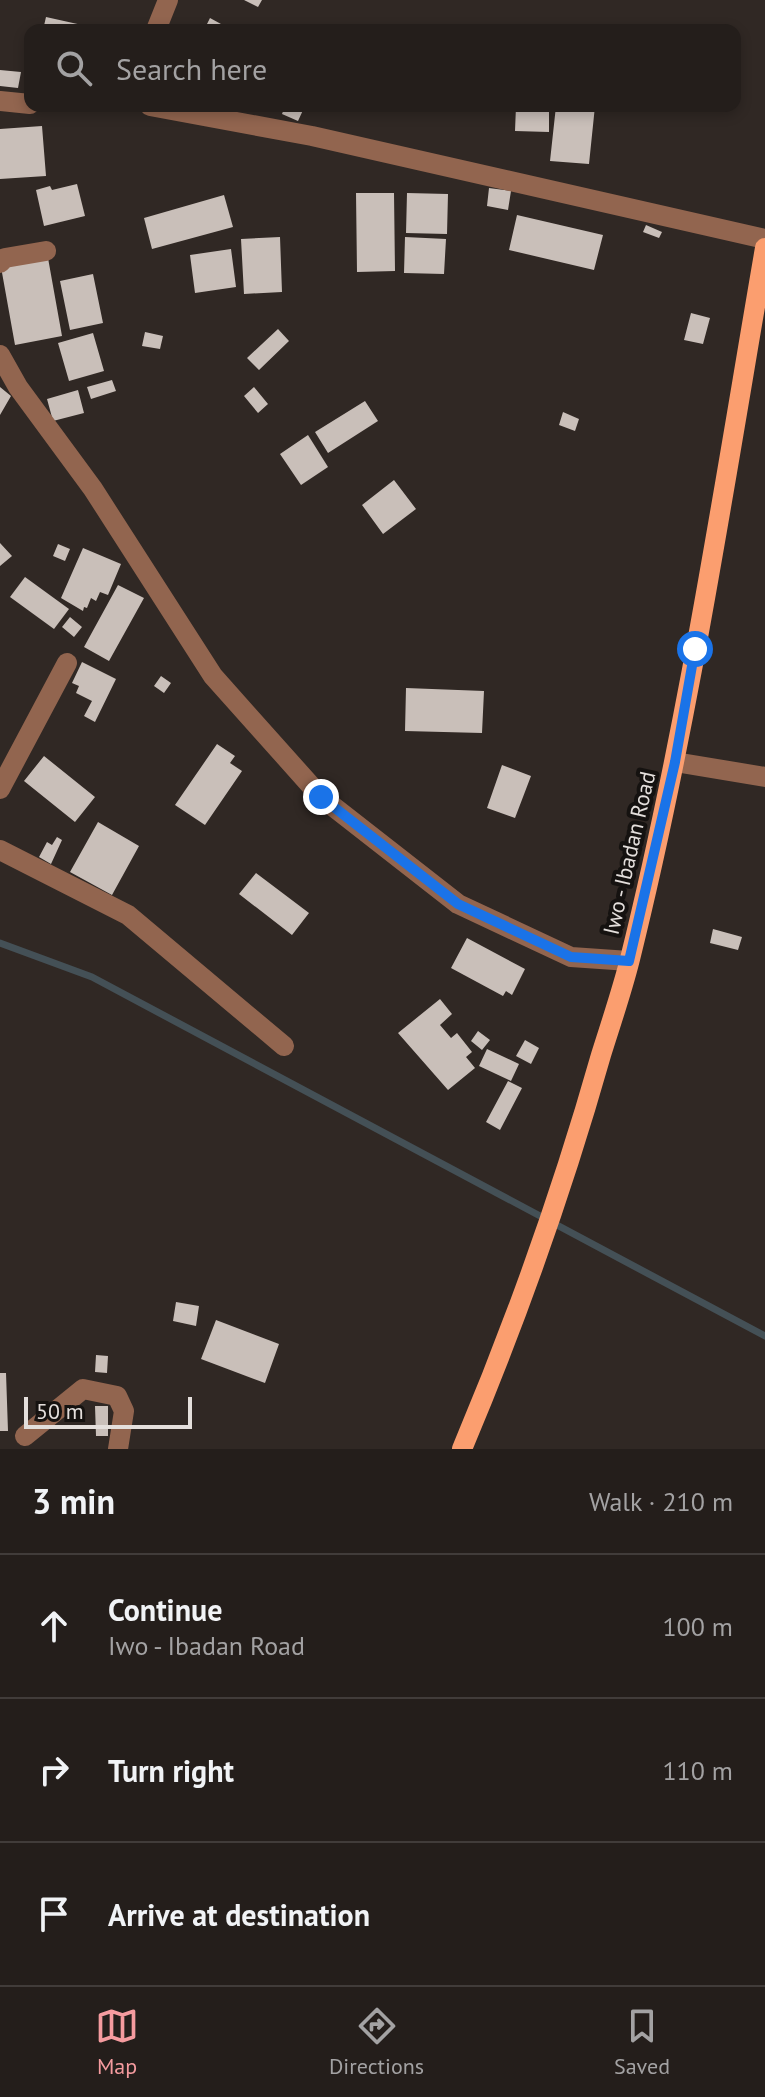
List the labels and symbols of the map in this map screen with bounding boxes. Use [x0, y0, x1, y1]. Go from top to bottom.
route start [677, 631, 713, 667]
street label: Iwo - Ibadan Road [597, 769, 661, 937]
route end [303, 779, 339, 815]
scale bar [24, 1393, 192, 1429]

